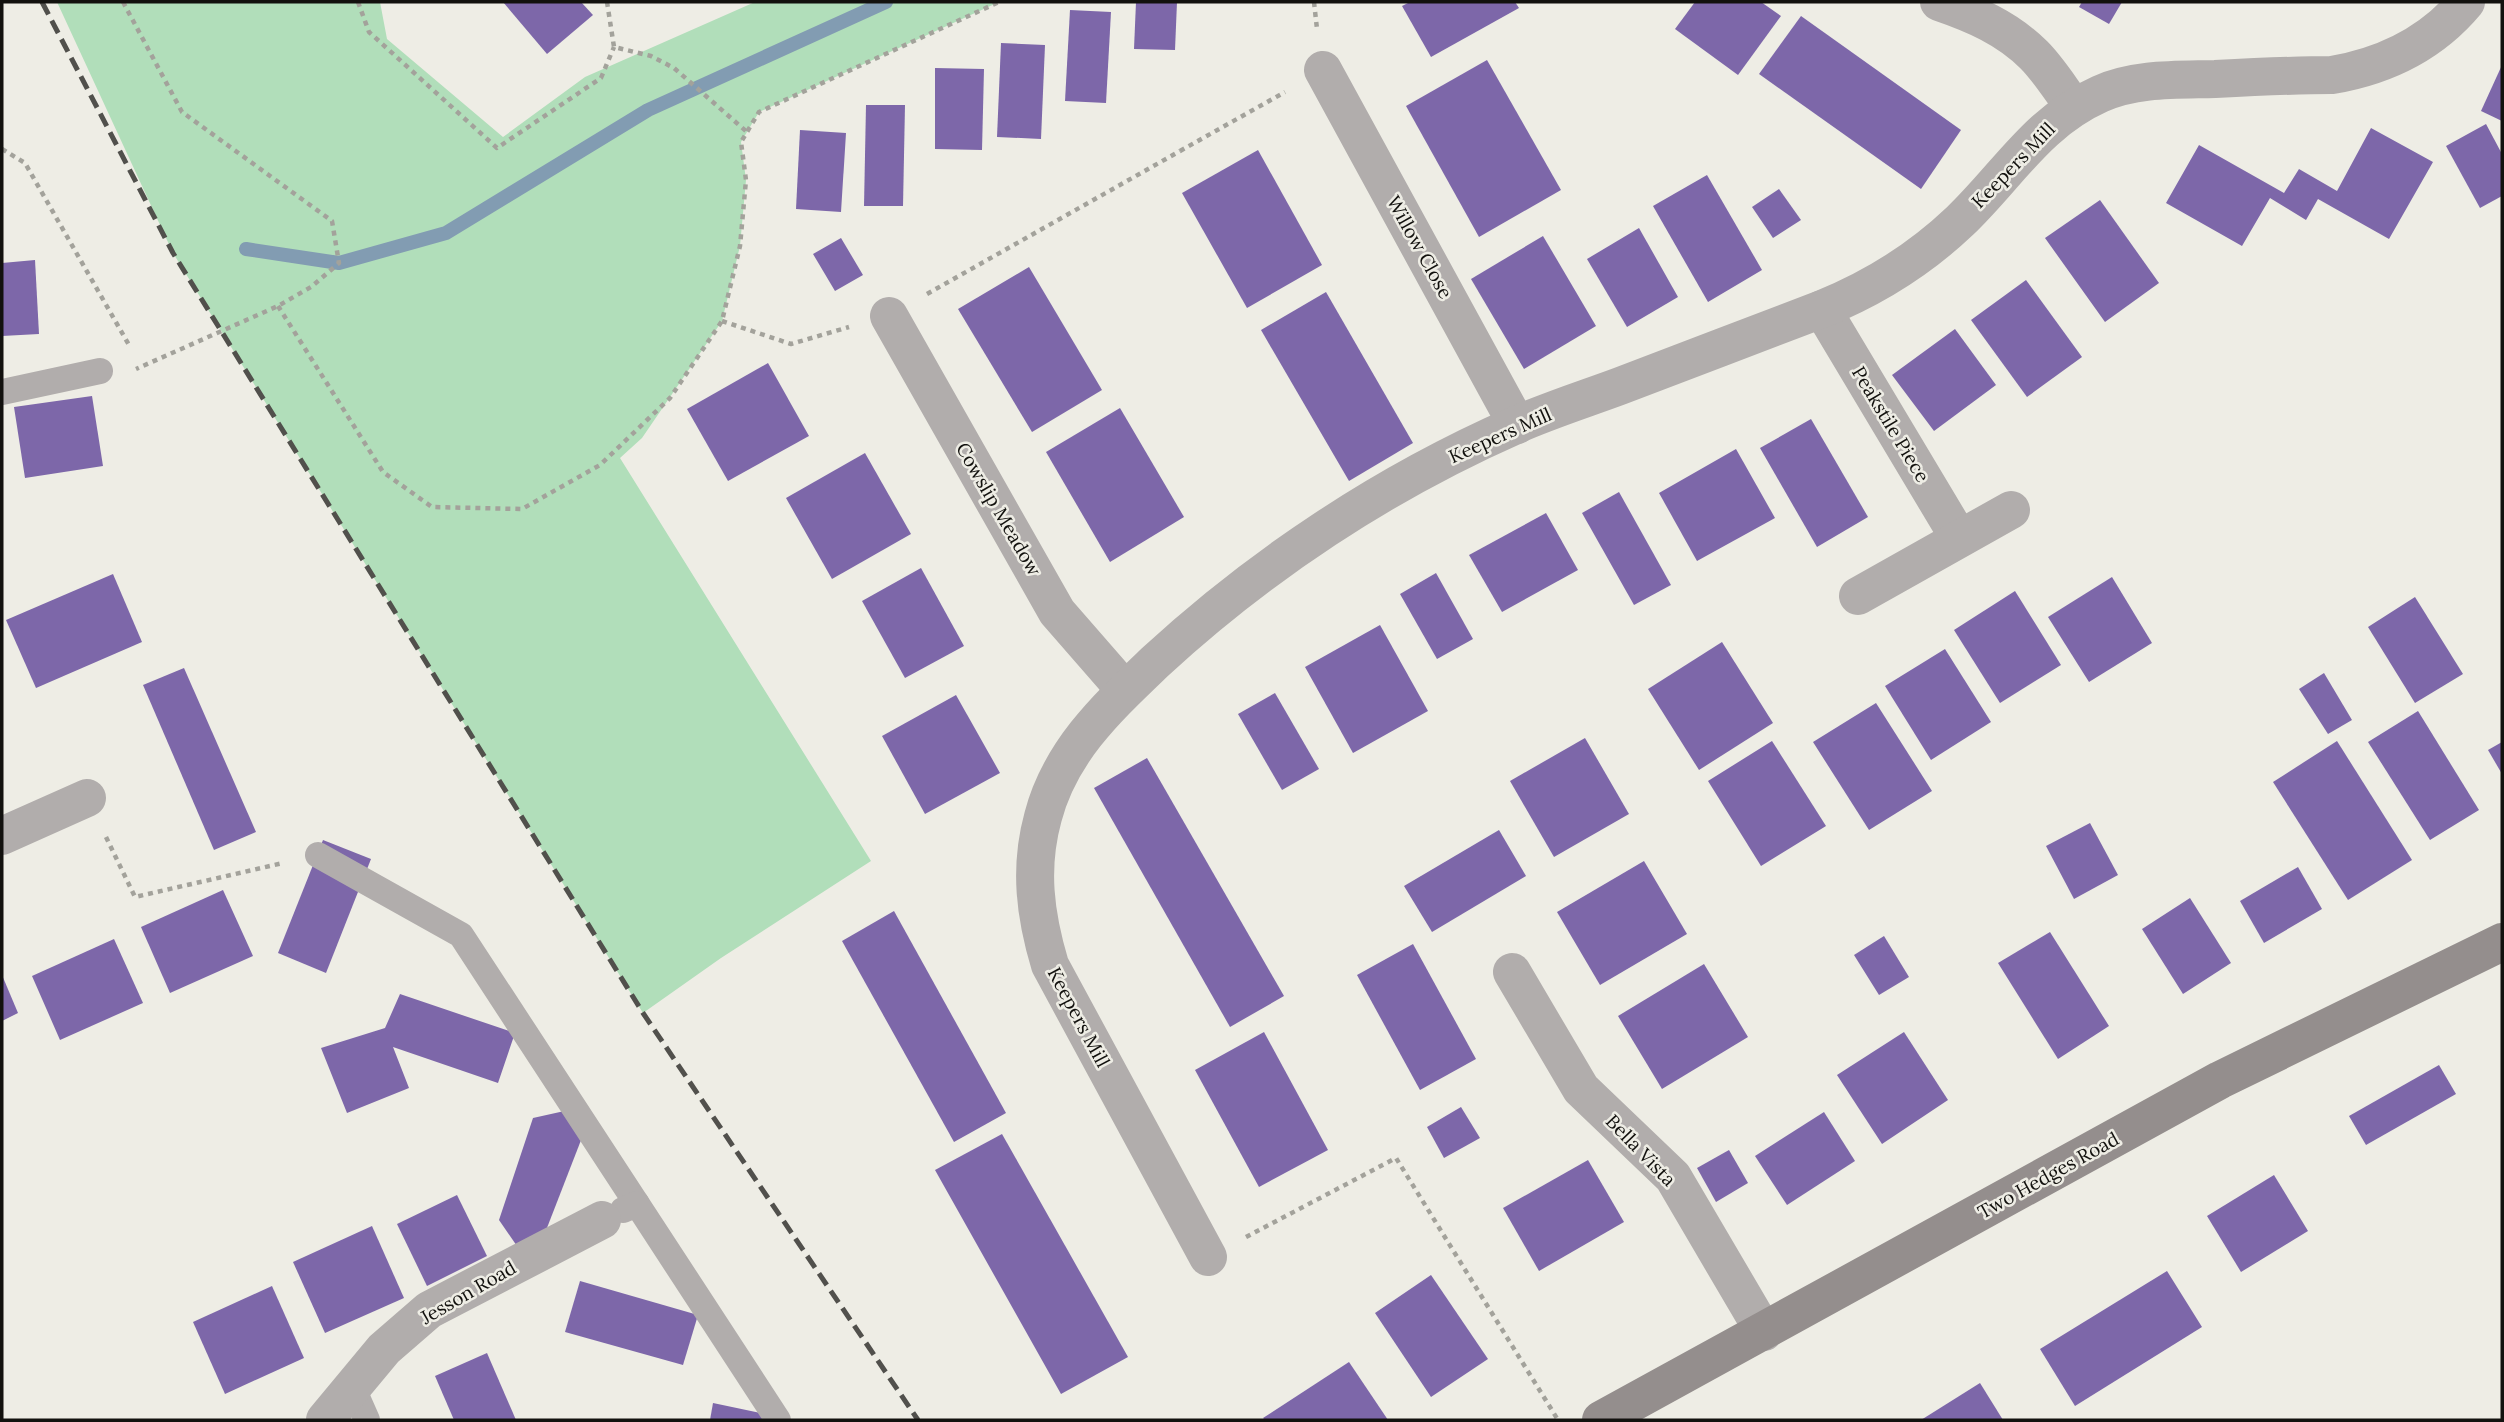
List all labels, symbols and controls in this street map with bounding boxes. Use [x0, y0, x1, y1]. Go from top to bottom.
street label: Keepers Mill [1966, 117, 2060, 213]
street label: Willow Close [1382, 191, 1458, 303]
street label: Peakstile Piece [1847, 362, 1935, 486]
street label: Keepers Mill [1445, 402, 1555, 468]
street label: Cowslip Meadow [951, 438, 1047, 581]
street label: Keepers Mill [1043, 963, 1115, 1071]
street label: Bella Vista [1601, 1109, 1681, 1191]
street label: Two Hedges Road [1973, 1126, 2123, 1224]
street label: Jesson Road [415, 1255, 520, 1329]

